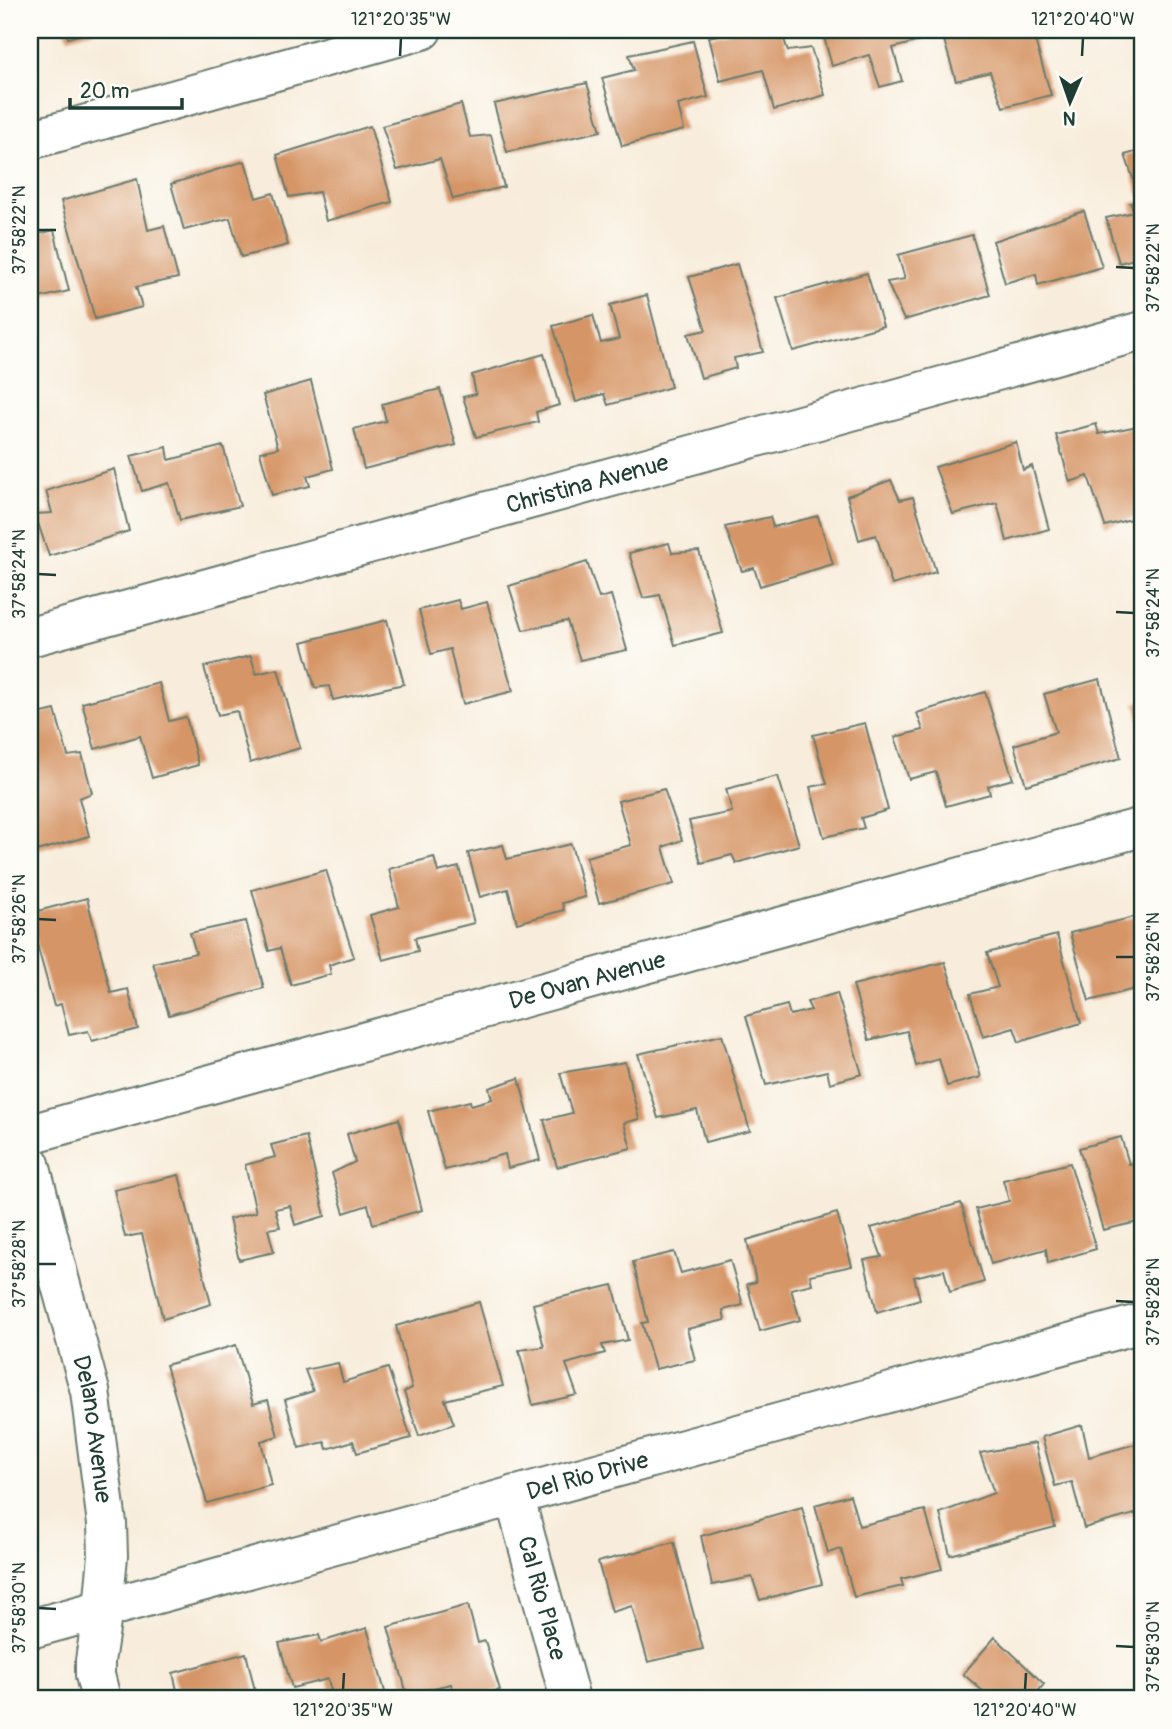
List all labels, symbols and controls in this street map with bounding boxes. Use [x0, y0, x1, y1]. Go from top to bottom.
text: 121°20'35"W [351, 8, 451, 31]
text: 121°20'40"W [1031, 8, 1135, 31]
scale bar [70, 66, 182, 110]
north arrow [1036, 66, 1106, 136]
text: 20 m [80, 78, 129, 105]
text: N [1062, 106, 1076, 130]
text: 37°58'22"N [8, 185, 31, 275]
text: 37°58'22"N [1142, 223, 1165, 313]
street label: Christina Avenue [503, 448, 672, 520]
text: 37°58'24"N [8, 529, 31, 619]
text: 37°58'24"N [1142, 568, 1165, 658]
text: 37°58'26"N [8, 874, 31, 964]
text: 37°58'26"N [1142, 912, 1165, 1002]
street label: De Ovan Avenue [506, 945, 669, 1016]
text: 37°58'28"N [8, 1220, 31, 1308]
text: 37°58'28"N [1142, 1258, 1165, 1346]
street label: Delano Avenue [66, 1352, 118, 1505]
street label: Del Rio Drive [523, 1445, 652, 1507]
street label: Cal Rio Place [511, 1533, 573, 1664]
text: 37°58'30"N [8, 1562, 31, 1654]
text: 37°58'30"N [1142, 1601, 1165, 1693]
text: 121°20'35"W [293, 1699, 393, 1722]
text: 121°20'40"W [973, 1699, 1077, 1722]

